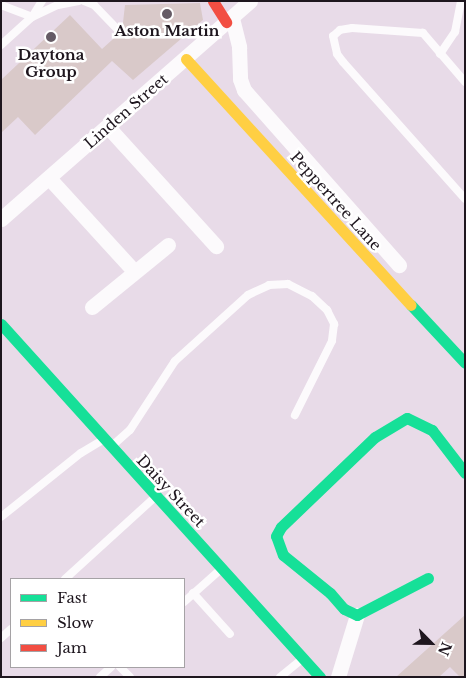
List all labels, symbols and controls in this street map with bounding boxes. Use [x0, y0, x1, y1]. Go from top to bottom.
marker: Aston Martin [161, 8, 173, 20]
place label: Aston Martin [115, 22, 219, 40]
marker: Daytona Group [45, 31, 57, 43]
place label: Daytona Group [18, 45, 84, 80]
street label: Linden Street [81, 70, 171, 152]
street label: Peppertree Lane [287, 148, 385, 254]
street label: Daisy Street [133, 451, 209, 531]
legend [10, 578, 185, 668]
text: Fast [57, 588, 87, 607]
text: Slow [57, 613, 94, 632]
north arrow [406, 618, 456, 668]
text: Jam [57, 638, 87, 657]
text: N [434, 639, 456, 658]

